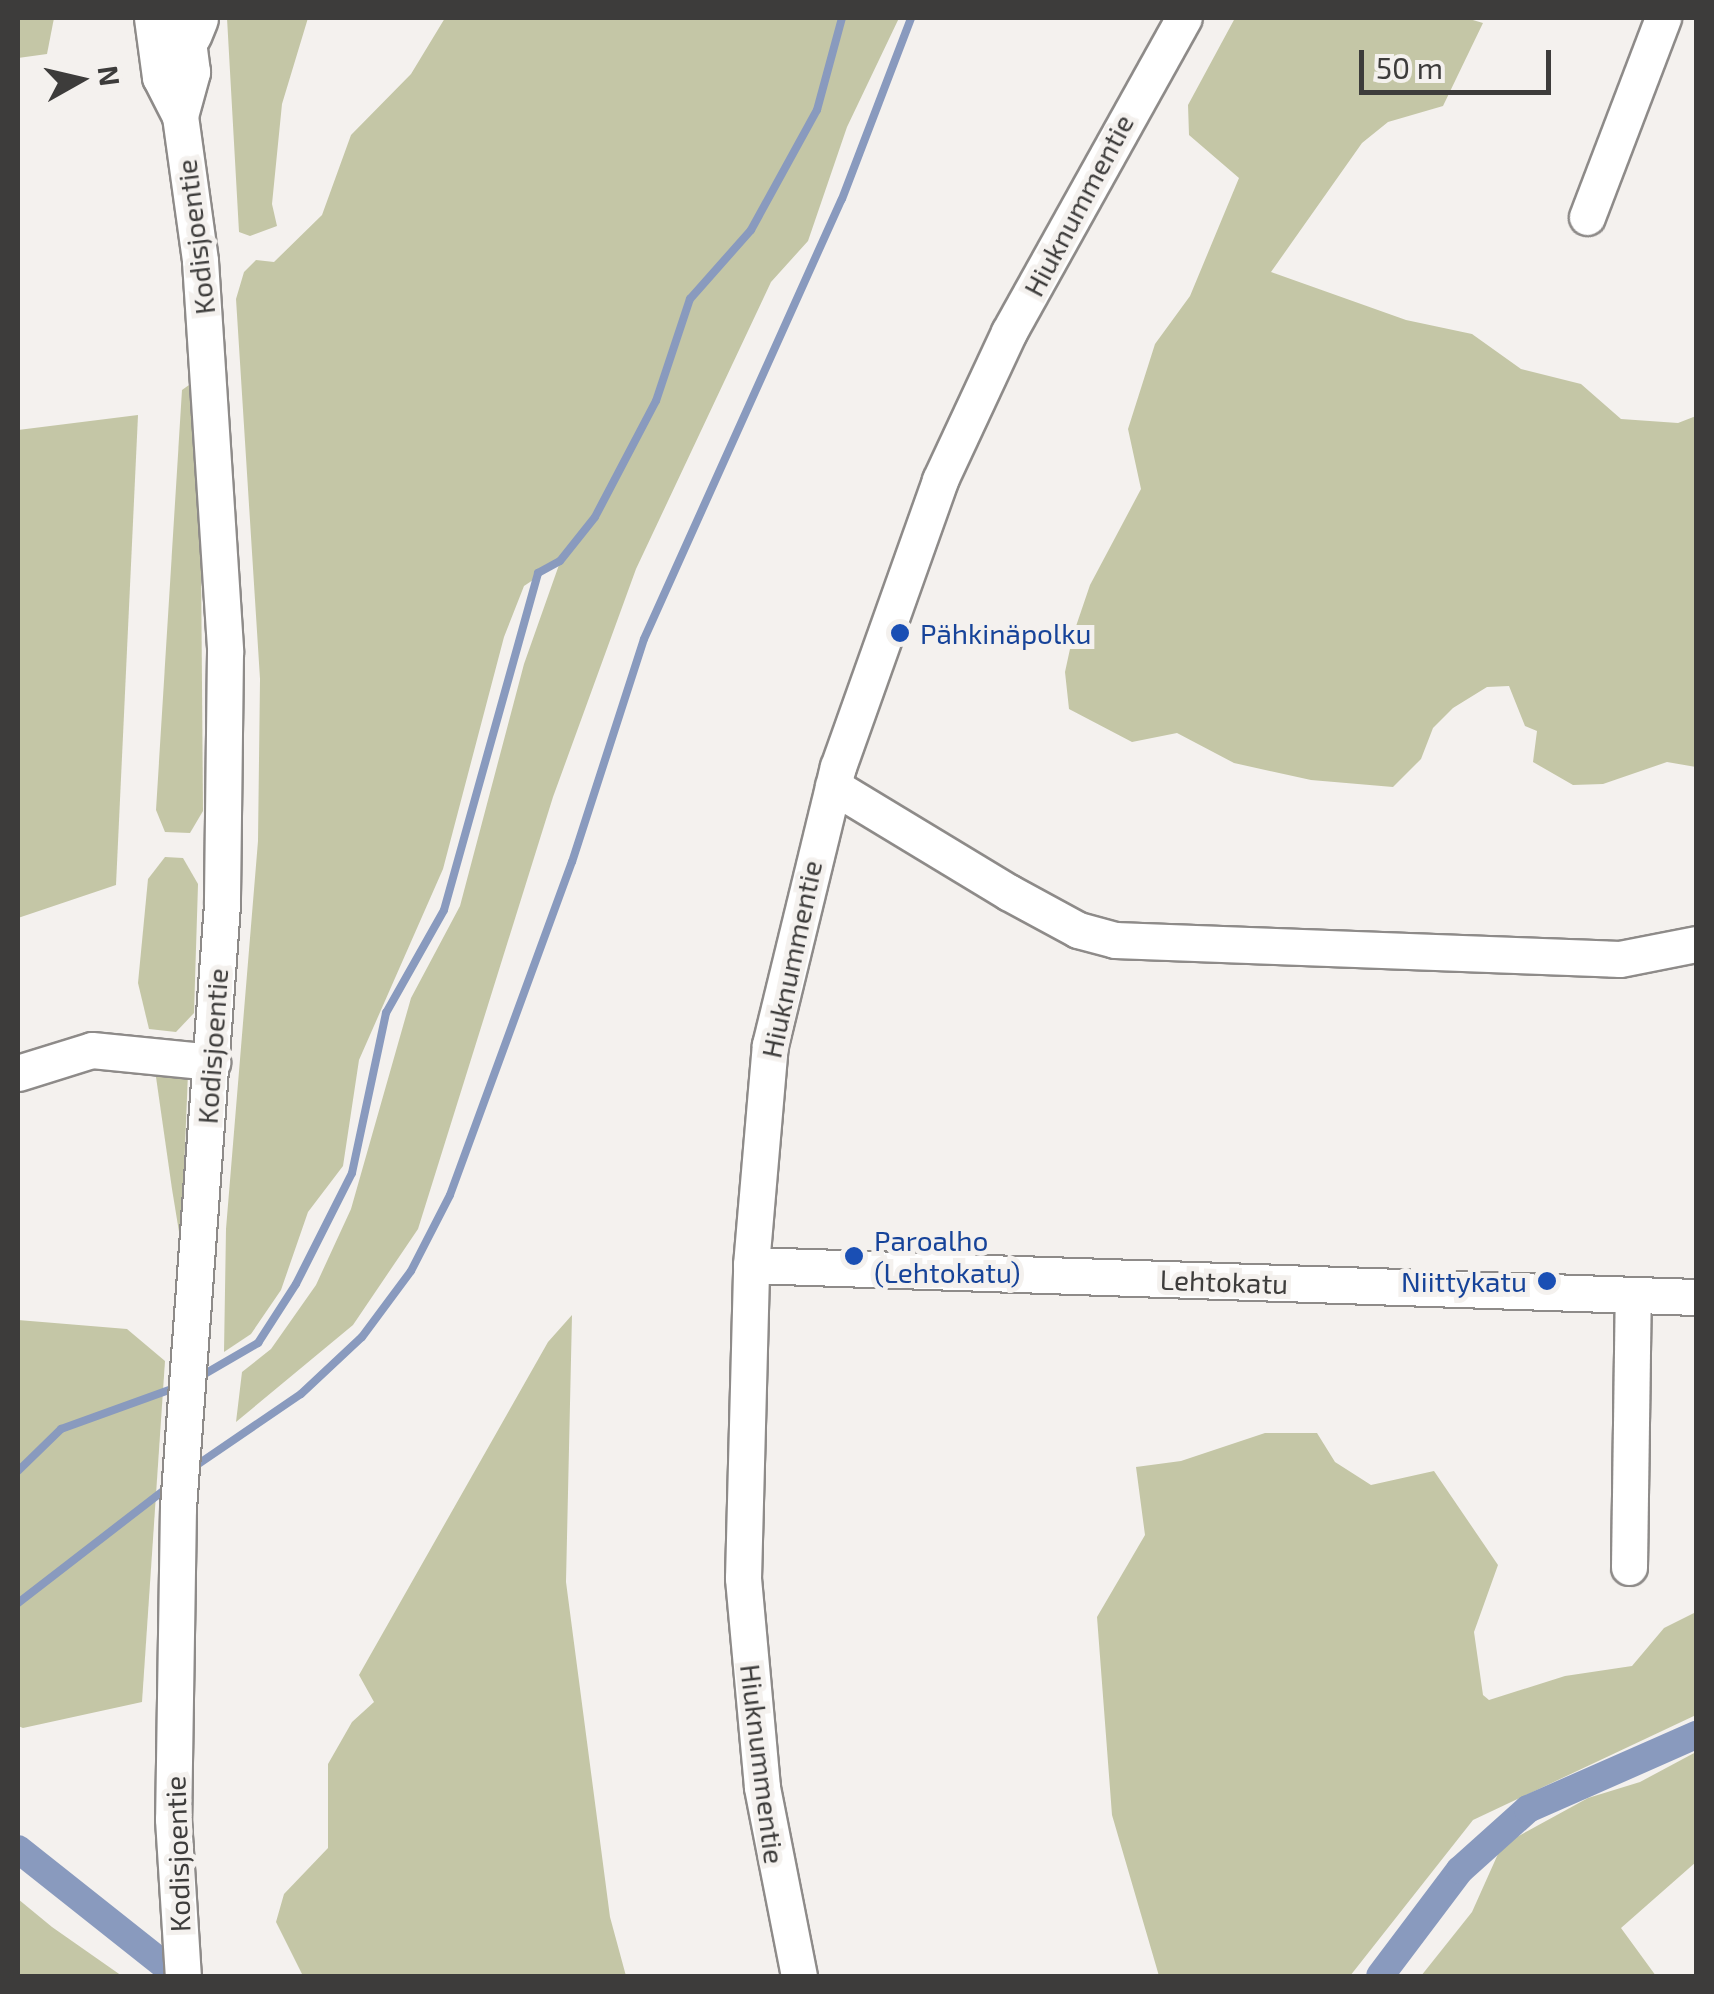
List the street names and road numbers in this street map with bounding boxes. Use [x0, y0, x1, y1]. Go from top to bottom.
street label: Hiuknummentie [1016, 108, 1140, 302]
street label: Kodisjoentie [169, 157, 221, 317]
street label: Hiuknummentie [754, 857, 828, 1061]
street label: Kodisjoentie [190, 967, 234, 1125]
street label: Lehtokatu [1159, 1262, 1289, 1300]
street label: Hiuknummentie [734, 1662, 792, 1866]
street label: Kodisjoentie [157, 1775, 197, 1933]

